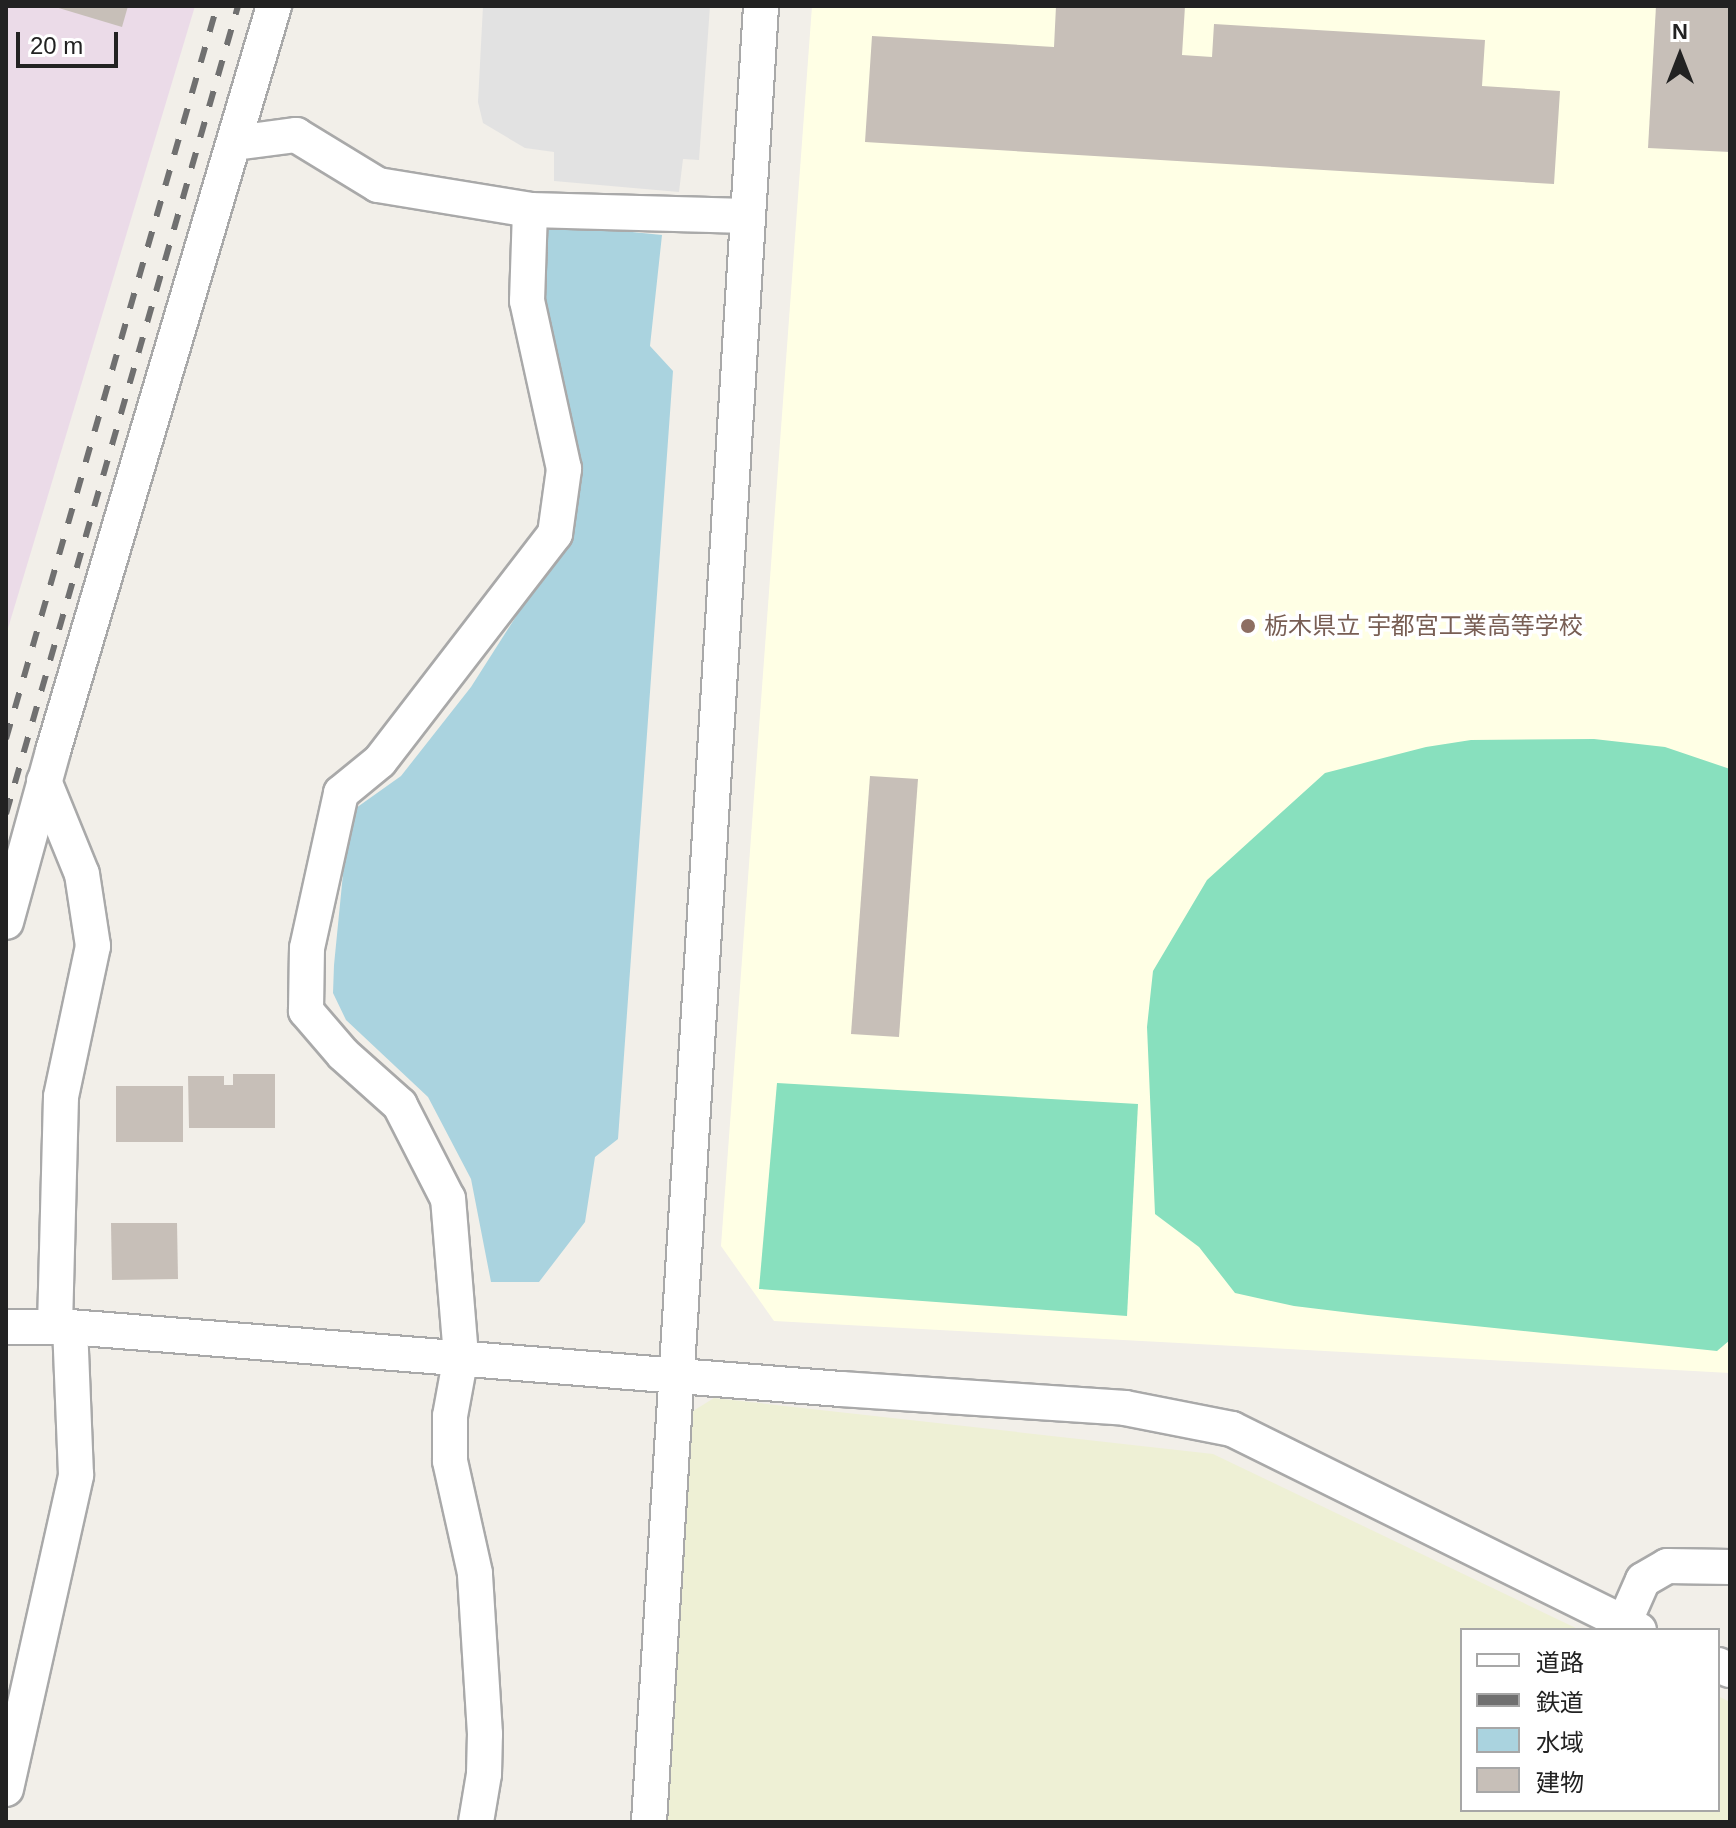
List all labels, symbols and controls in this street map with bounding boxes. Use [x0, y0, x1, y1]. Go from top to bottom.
scale bar [20, 16, 122, 66]
north arrow [1640, 16, 1720, 96]
text: N [1672, 19, 1688, 44]
text: 20 m [30, 32, 83, 59]
place label: 栃木県立 宇都宮工業高等学校 [1264, 612, 1583, 640]
marker: 栃木県立 宇都宮工業高等学校 [1239, 617, 1257, 635]
legend [1460, 1628, 1720, 1812]
text: 道路 [1536, 1649, 1584, 1676]
text: 鉄道 [1536, 1689, 1584, 1716]
text: 水域 [1536, 1729, 1584, 1756]
text: 建物 [1536, 1769, 1584, 1796]

